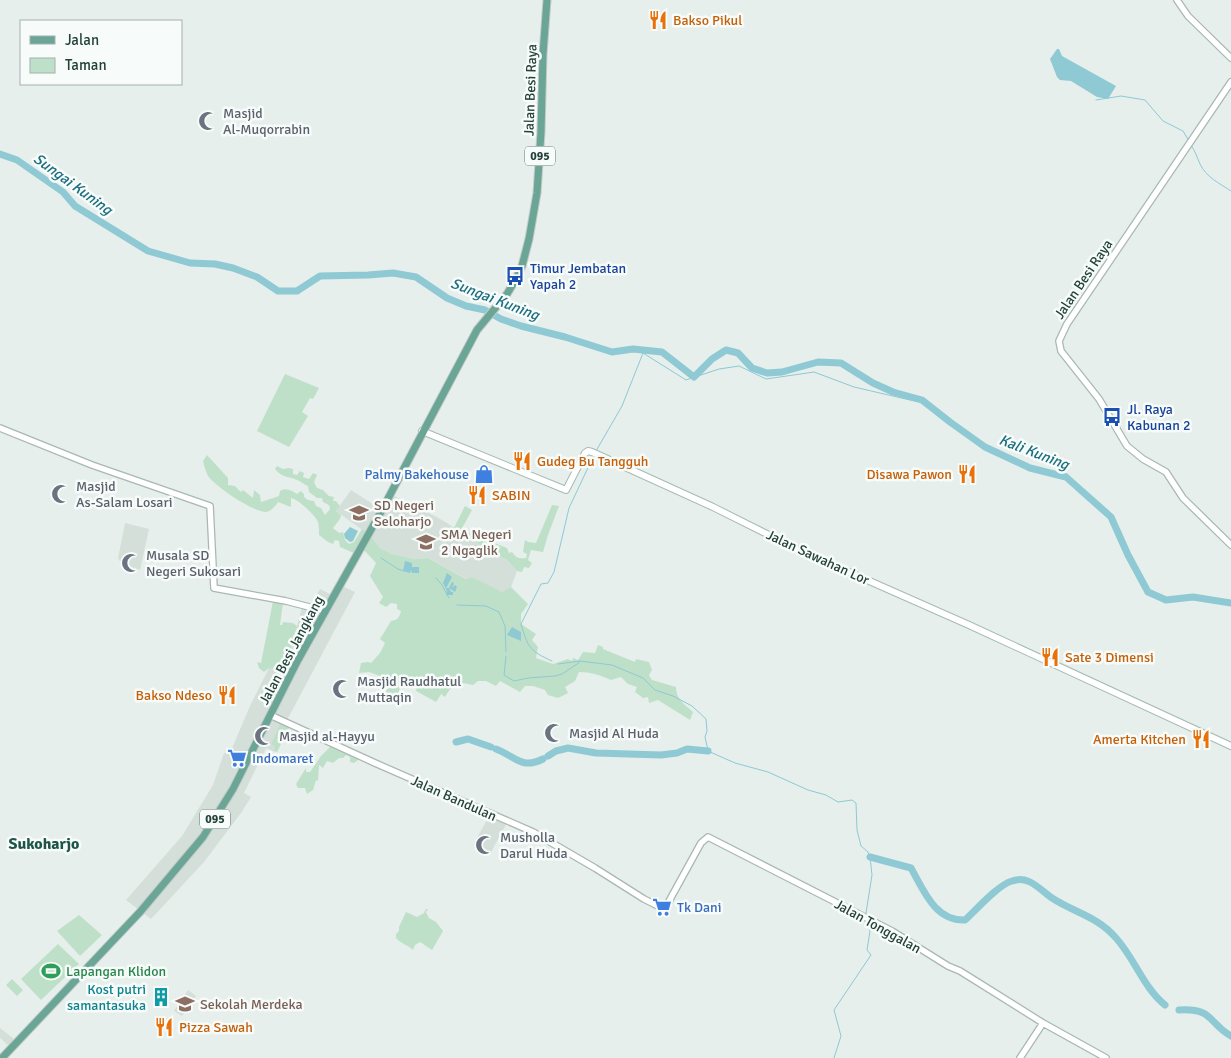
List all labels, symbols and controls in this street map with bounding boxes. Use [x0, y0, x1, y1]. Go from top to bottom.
restaurant icon: Bakso Pikul [647, 9, 669, 31]
place label: Bakso Pikul [673, 12, 742, 29]
legend [20, 20, 182, 85]
text: Jalan [65, 31, 99, 49]
street label: Jalan Besi Raya [520, 44, 541, 136]
text: Taman [65, 56, 107, 74]
place label: Masjid Al-Muqorrabin [223, 105, 310, 138]
mosque icon: Masjid Al-Muqorrabin [197, 110, 219, 132]
road number: 095 [525, 146, 555, 166]
water label: Sungai Kuning [30, 149, 117, 219]
street label: Jalan Besi Raya [1051, 236, 1116, 322]
place label: Timur Jembatan Yapah 2 [530, 260, 626, 293]
bus stop icon: Timur Jembatan Yapah 2 [504, 265, 526, 287]
water label: Sungai Kuning [448, 274, 543, 324]
place label: Jl. Raya Kabunan 2 [1127, 401, 1191, 434]
bus stop icon: Jl. Raya Kabunan 2 [1101, 406, 1123, 428]
water label: Kali Kuning [996, 430, 1073, 474]
restaurant icon: Gudeg Bu Tangguh [511, 450, 533, 472]
place label: Gudeg Bu Tangguh [537, 453, 648, 470]
shop icon: Palmy Bakehouse [473, 463, 495, 485]
restaurant icon: Disawa Pawon [956, 463, 978, 485]
place label: Palmy Bakehouse [365, 466, 469, 483]
place label: Disawa Pawon [867, 466, 952, 483]
place label: Masjid As-Salam Losari [76, 478, 173, 511]
mosque icon: Masjid As-Salam Losari [50, 483, 72, 505]
restaurant icon: SABIN [466, 484, 488, 506]
place label: SABIN [492, 487, 530, 504]
place label: SD Negeri Seloharjo [374, 497, 434, 530]
school or university icon: SD Negeri Seloharjo [348, 502, 370, 524]
place label: SMA Negeri 2 Ngaglik [441, 526, 512, 559]
street label: Jalan Sawahan Lor [764, 526, 873, 589]
school or university icon: SMA Negeri 2 Ngaglik [415, 531, 437, 553]
place label: Musala SD Negeri Sukosari [146, 547, 241, 580]
mosque icon: Musala SD Negeri Sukosari [120, 552, 142, 574]
street label: Jalan Besi Jangkang [256, 593, 327, 707]
restaurant icon: Sate 3 Dimensi [1039, 646, 1061, 668]
place label: Sate 3 Dimensi [1065, 649, 1154, 666]
place label: Masjid Raudhatul Muttaqin [357, 673, 461, 706]
mosque icon: Masjid Raudhatul Muttaqin [331, 678, 353, 700]
restaurant icon: Bakso Ndeso [216, 684, 238, 706]
place label: Bakso Ndeso [136, 687, 212, 704]
mosque icon: Masjid Al Huda [543, 722, 565, 744]
mosque icon: Masjid al-Hayyu [253, 725, 275, 747]
place label: Masjid Al Huda [569, 725, 659, 742]
place label: Masjid al-Hayyu [279, 728, 375, 745]
restaurant icon: Amerta Kitchen [1190, 728, 1212, 750]
place label: Amerta Kitchen [1093, 731, 1186, 748]
supermarket icon: Indomaret [226, 747, 248, 769]
place label: Indomaret [252, 750, 314, 767]
street label: Jalan Bandulan [408, 772, 499, 825]
road number: 095 [200, 810, 230, 829]
place label: Musholla Darul Huda [500, 829, 568, 862]
district label: Sukoharjo [9, 834, 79, 854]
mosque icon: Musholla Darul Huda [474, 834, 496, 856]
supermarket icon: Tk Dani [651, 896, 673, 918]
street label: Jalan Tonggalan [832, 896, 924, 957]
place label: Tk Dani [677, 899, 721, 916]
sports icon: Lapangan Klidon [40, 960, 62, 982]
place label: Lapangan Klidon [66, 963, 166, 980]
place label: Kost putri samantasuka [67, 981, 146, 1014]
building icon: Kost putri samantasuka [150, 986, 172, 1008]
school or university icon: Sekolah Merdeka [174, 993, 196, 1015]
place label: Sekolah Merdeka [200, 996, 303, 1013]
restaurant icon: Pizza Sawah [153, 1016, 175, 1038]
place label: Pizza Sawah [179, 1019, 253, 1036]

